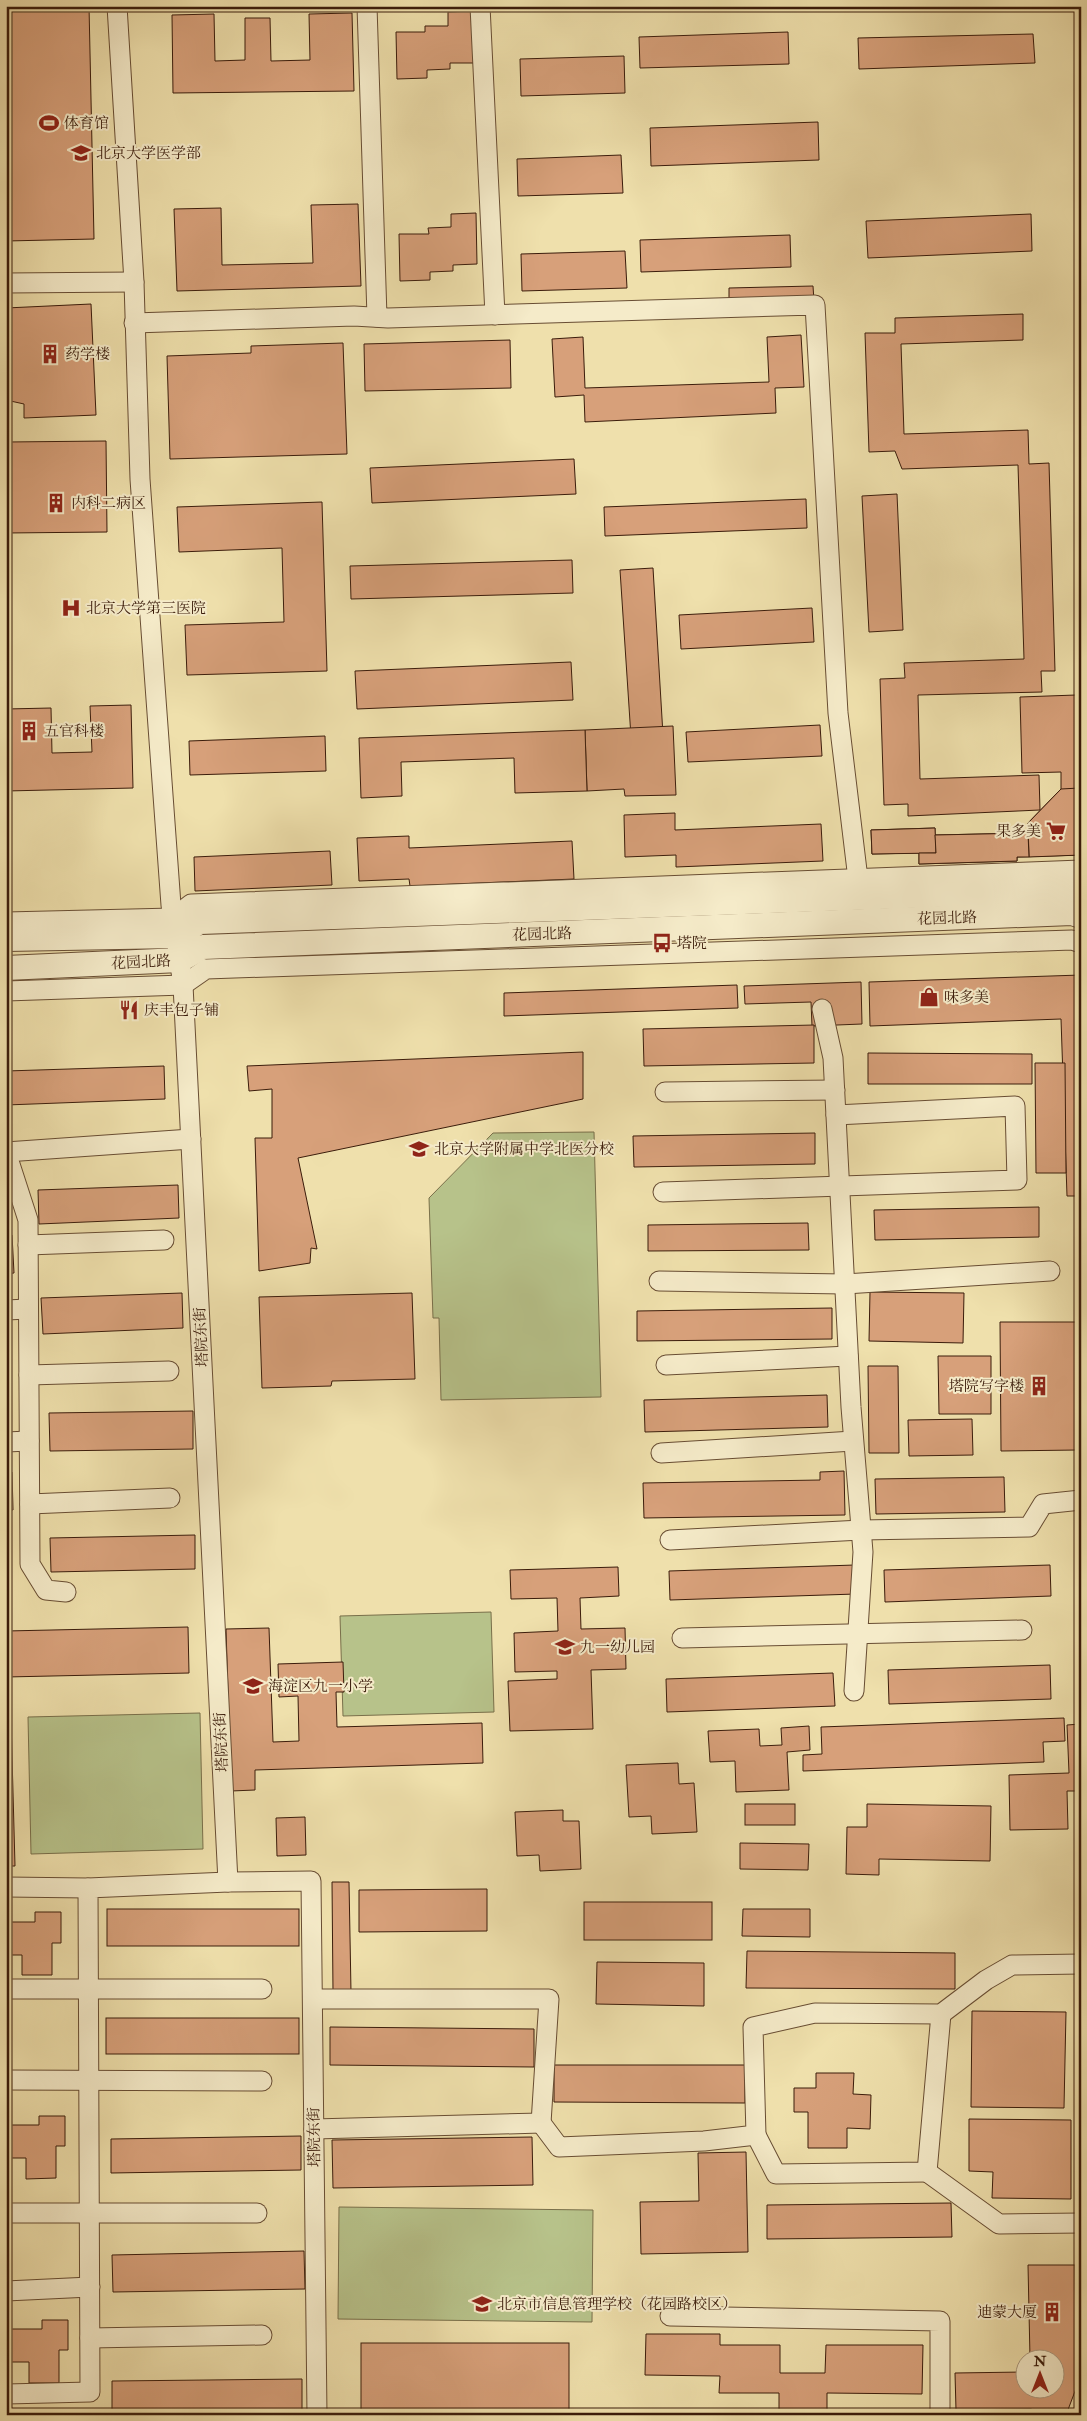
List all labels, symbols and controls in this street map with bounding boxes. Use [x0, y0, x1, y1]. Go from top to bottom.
sports icon: 体育馆 [38, 112, 60, 134]
place label: 体育馆 [64, 114, 109, 133]
school or university icon: 北京大学医学部 [70, 142, 92, 164]
place label: 北京大学医学部 [96, 144, 201, 163]
building icon: 药学楼 [39, 343, 61, 365]
place label: 药学楼 [65, 345, 110, 364]
building icon: 内科二病区 [45, 492, 67, 514]
place label: 内科二病区 [71, 494, 146, 513]
hospital icon: 北京大学第三医院 [60, 597, 82, 619]
place label: 北京大学第三医院 [86, 599, 206, 618]
building icon: 五官科楼 [18, 720, 40, 742]
place label: 五官科楼 [44, 722, 104, 741]
supermarket icon: 果多美 [1045, 820, 1067, 842]
place label: 果多美 [996, 822, 1041, 841]
street label: 花园北路 [917, 908, 977, 929]
street label: 花园北路 [512, 924, 572, 945]
bus stop icon: 塔院 [651, 932, 673, 954]
place label: 塔院 [677, 934, 707, 953]
street label: 花园北路 [111, 951, 171, 974]
shop icon: 味多美 [918, 986, 940, 1008]
place label: 味多美 [944, 988, 989, 1007]
restaurant icon: 庆丰包子铺 [118, 999, 140, 1021]
place label: 庆丰包子铺 [144, 1001, 219, 1020]
school or university icon: 北京大学附属中学北医分校 [408, 1138, 430, 1160]
place label: 北京大学附属中学北医分校 [434, 1140, 614, 1159]
street label: 塔院东街 [190, 1307, 213, 1367]
building icon: 塔院写字楼 [1028, 1375, 1050, 1397]
place label: 塔院写字楼 [949, 1377, 1024, 1396]
school or university icon: 九一幼儿园 [554, 1636, 576, 1658]
place label: 九一幼儿园 [580, 1638, 655, 1657]
school or university icon: 海淀区九一小学 [242, 1675, 264, 1697]
place label: 海淀区九一小学 [268, 1677, 373, 1696]
street label: 塔院东街 [210, 1712, 233, 1772]
street label: 塔院东街 [304, 2107, 325, 2167]
school or university icon: 北京市信息管理学校（花园路校区） [471, 2293, 493, 2315]
place label: 北京市信息管理学校（花园路校区） [497, 2295, 737, 2314]
building icon: 迪蒙大厦 [1041, 2301, 1063, 2323]
place label: 迪蒙大厦 [977, 2303, 1037, 2322]
north arrow [1014, 2348, 1064, 2398]
text: N [1033, 2353, 1047, 2370]

